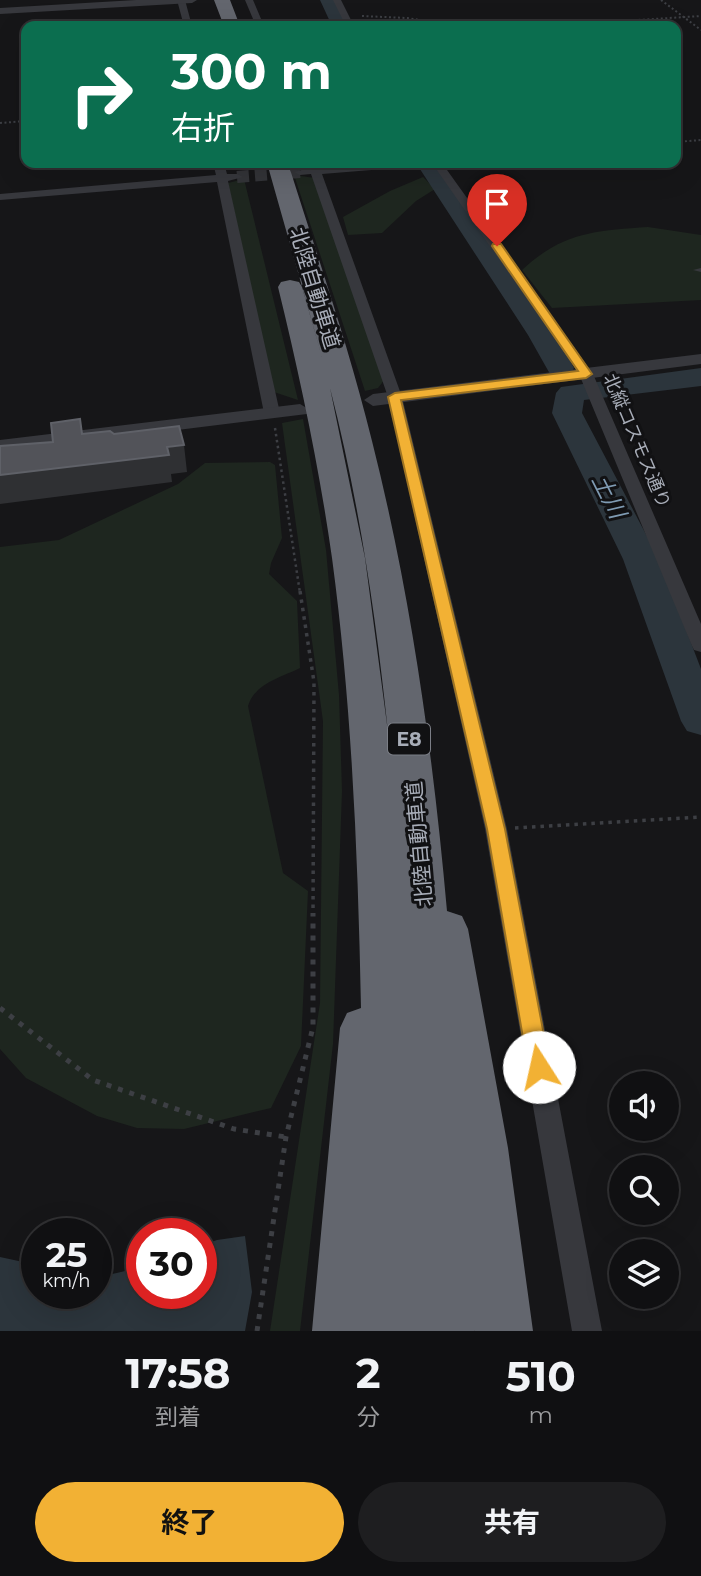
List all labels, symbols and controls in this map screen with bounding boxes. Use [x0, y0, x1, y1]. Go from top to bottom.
text: 300 m [171, 42, 332, 101]
icon: right [56, 49, 147, 140]
text: 右折 [171, 108, 235, 147]
pin [467, 174, 527, 246]
icon: arrive [478, 185, 516, 223]
street label: 北陸自動車道 [285, 224, 345, 352]
street label: 北縦コスモス通り [599, 370, 675, 512]
water label: 土川 [586, 469, 633, 526]
road number: E8 [388, 724, 430, 754]
street label: 北陸自動車道 [401, 780, 437, 908]
position arrow [502, 1030, 576, 1104]
map controls [609, 1071, 679, 1309]
button: sound [609, 1071, 679, 1141]
button: search [609, 1155, 679, 1225]
speed limit sign: 30 [126, 1218, 217, 1309]
text: 25 [46, 1233, 87, 1276]
button: layers [609, 1239, 679, 1309]
text: km/h [42, 1270, 91, 1292]
text: 17:58 [125, 1347, 231, 1399]
text: 2 [356, 1347, 381, 1399]
text: 510 [506, 1350, 576, 1402]
text: m [529, 1401, 553, 1429]
text: 到着 [155, 1403, 201, 1431]
text: 分 [357, 1403, 380, 1431]
button: 終了 [35, 1482, 344, 1562]
button: 共有 [358, 1482, 666, 1562]

